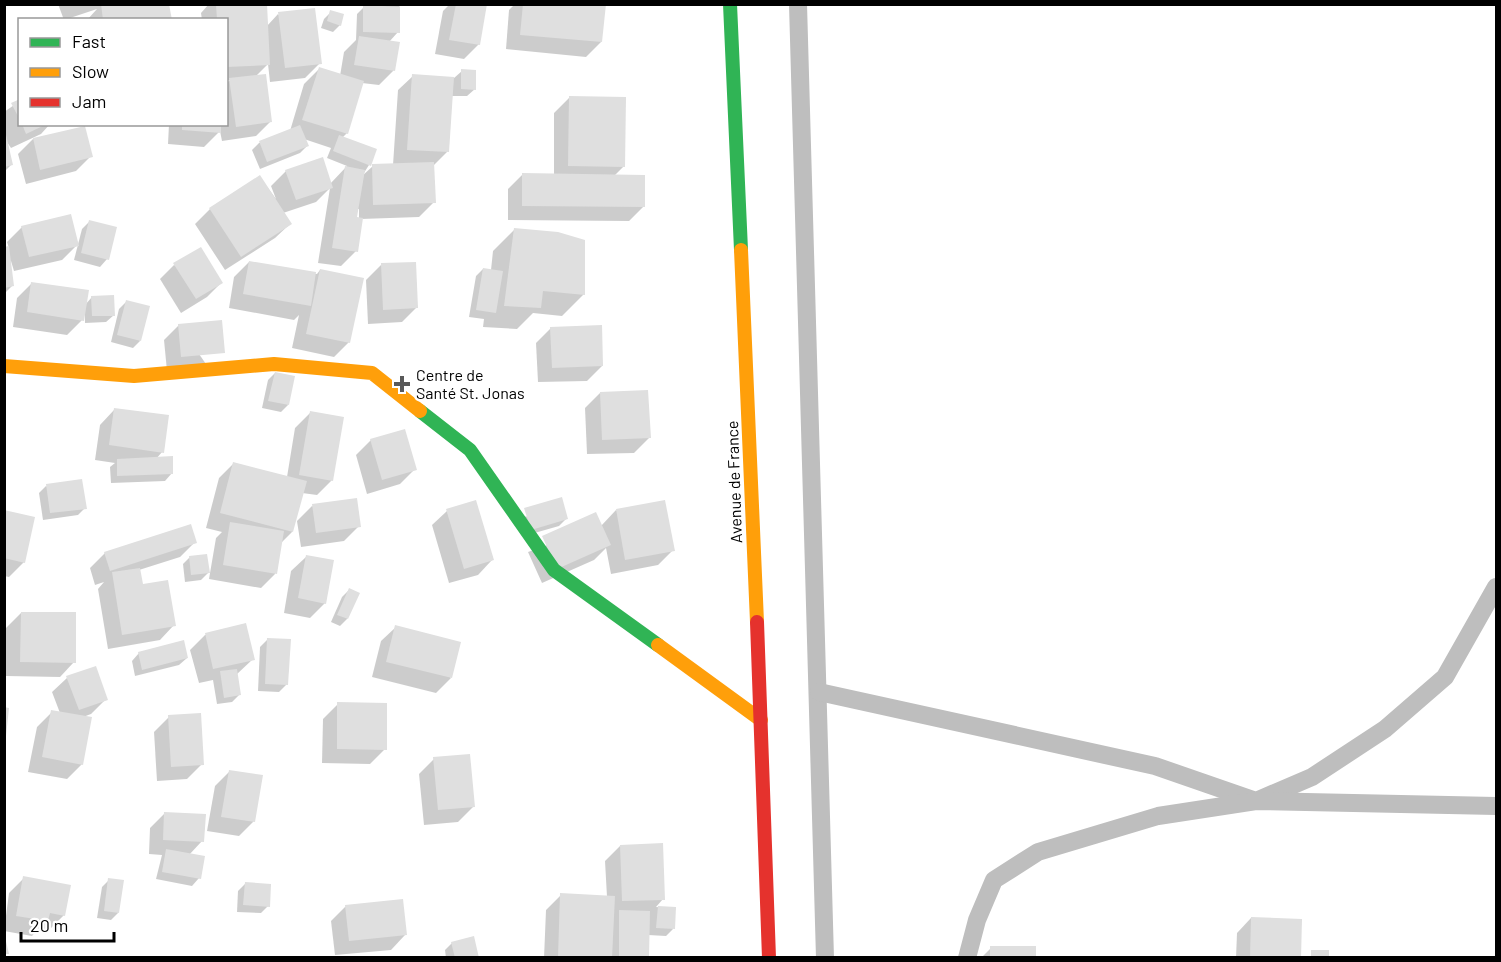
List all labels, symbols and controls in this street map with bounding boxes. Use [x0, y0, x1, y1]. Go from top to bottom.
legend [18, 18, 228, 126]
text: Fast [72, 30, 106, 52]
text: Slow [72, 60, 109, 82]
text: Jam [72, 90, 106, 112]
place label: Centre de Santé St. Jonas [416, 365, 525, 402]
marker: Centre de Santé St. Jonas [393, 375, 411, 393]
street label: Avenue de France [722, 420, 745, 544]
scale bar [21, 905, 114, 943]
text: 20 m [30, 914, 68, 936]

